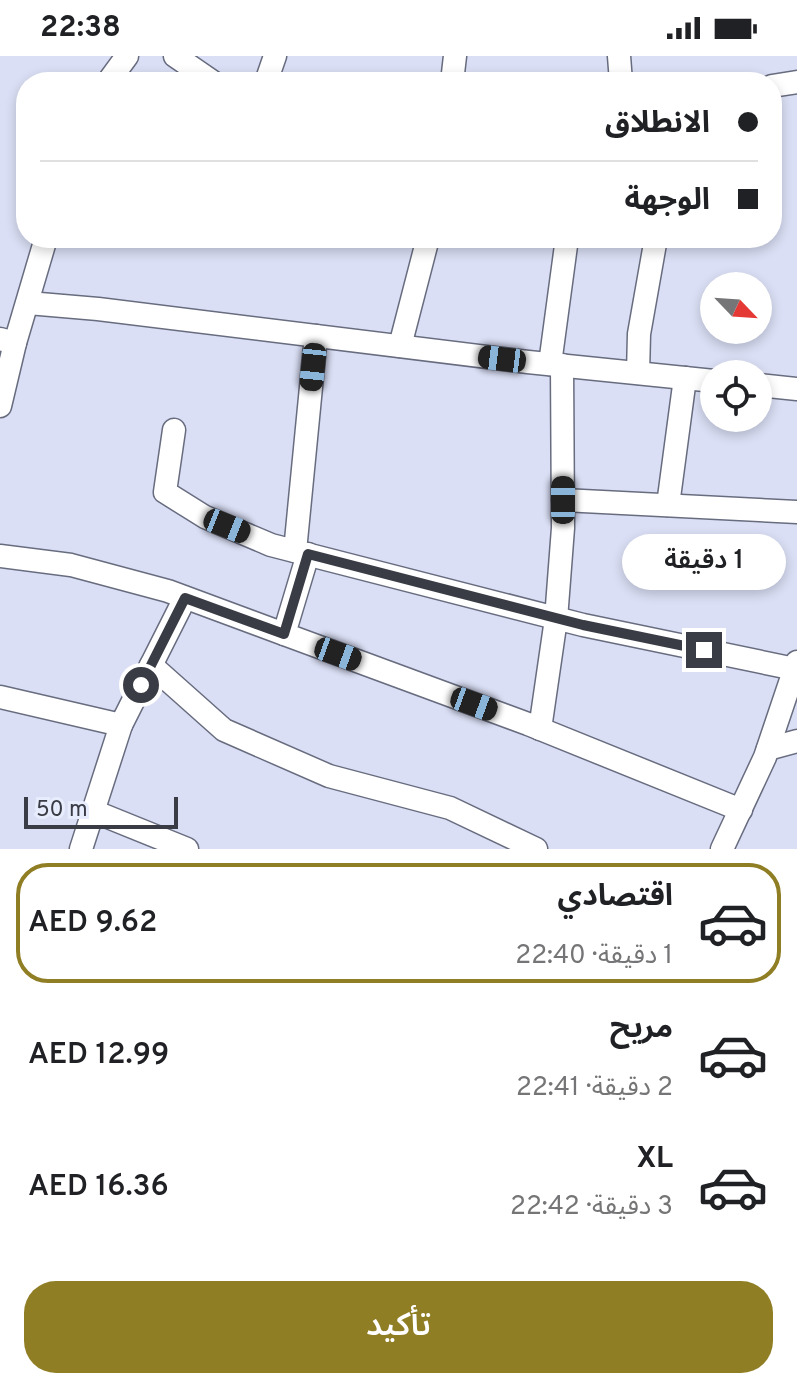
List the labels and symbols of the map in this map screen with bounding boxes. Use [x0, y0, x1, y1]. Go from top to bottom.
north arrow [700, 272, 772, 344]
car [299, 342, 327, 392]
car [477, 344, 527, 374]
car [551, 476, 575, 524]
car [200, 506, 254, 546]
callout: 1 دقيقة [622, 534, 786, 590]
route end [686, 632, 722, 668]
car [311, 635, 365, 673]
route start [123, 667, 159, 703]
car [447, 685, 501, 723]
scale bar [24, 793, 178, 829]

